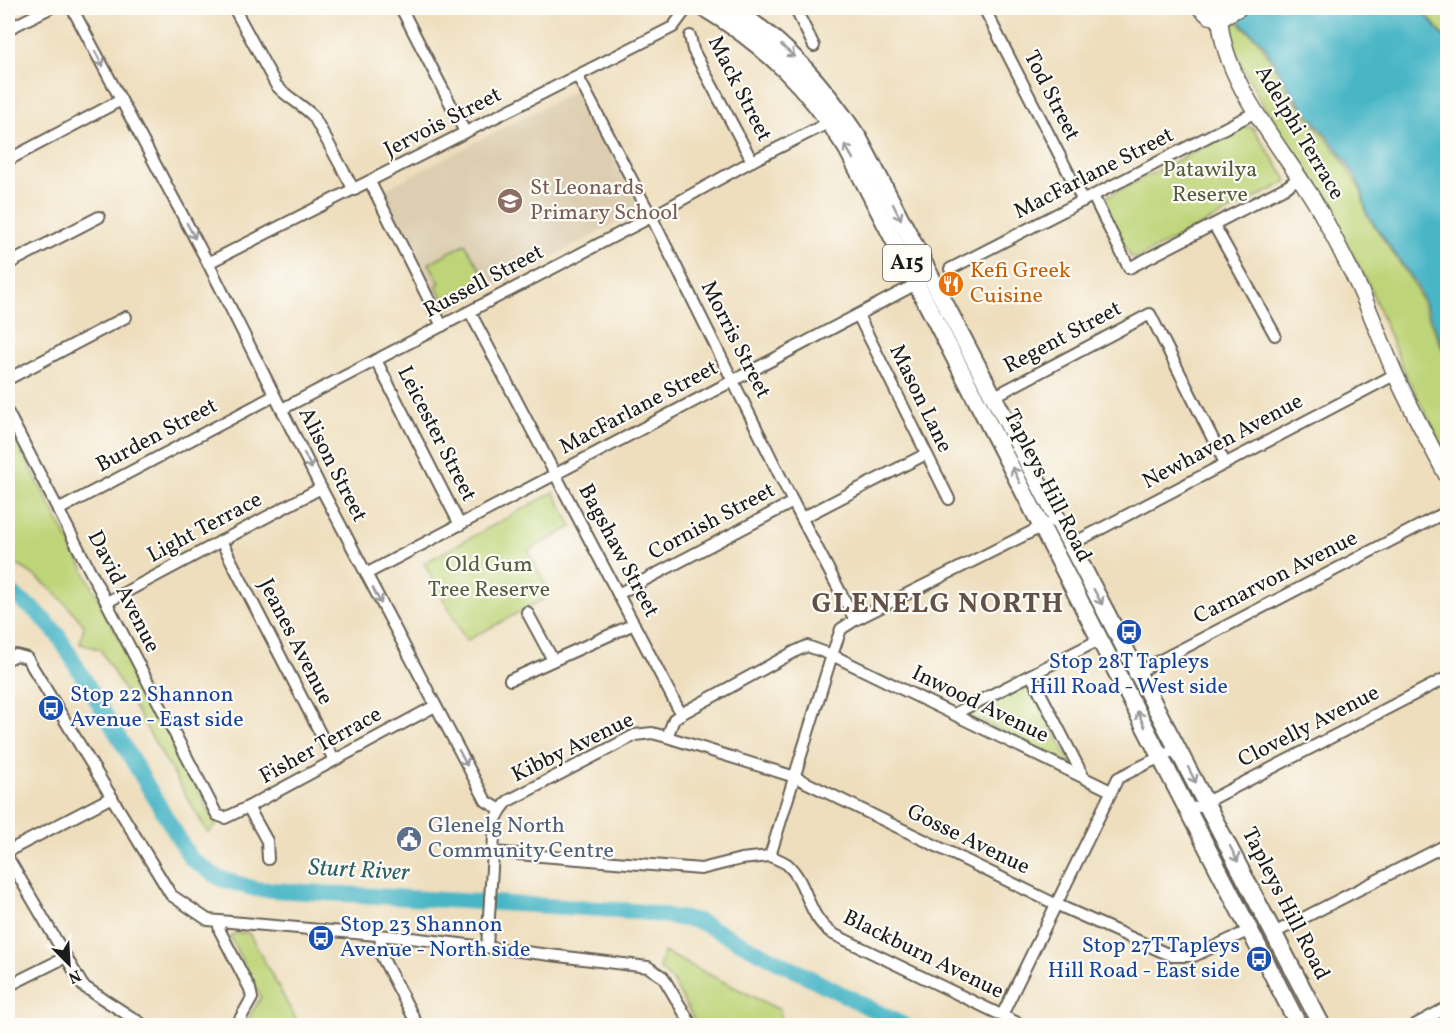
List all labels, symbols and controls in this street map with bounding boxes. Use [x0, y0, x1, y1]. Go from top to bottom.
street label: Mack Street [699, 31, 779, 147]
one-way arrow [780, 44, 795, 58]
street label: Tod Street [1015, 46, 1087, 147]
one-way arrow [93, 50, 105, 67]
street label: Adelphi Terrace [1247, 60, 1351, 206]
street label: Jervois Street [379, 80, 507, 166]
street label: MacFarlane Street [1009, 120, 1180, 228]
one-way arrow [843, 144, 855, 161]
park label: Patawilya Reserve [1163, 155, 1257, 211]
place label: St Leonards Primary School [530, 173, 678, 229]
school or university icon: St Leonards Primary School [495, 186, 525, 216]
one-way arrow [892, 202, 903, 220]
one-way arrow [185, 222, 197, 239]
street label: Russell Street [418, 237, 550, 327]
road number: A15 [883, 245, 931, 281]
place label: Kefi Greek Cuisine [970, 256, 1071, 312]
restaurant icon: Kefi Greek Cuisine [936, 269, 966, 299]
street label: Morris Street [692, 276, 778, 404]
street label: Regent Street [998, 294, 1128, 382]
street label: Mason Lane [880, 340, 960, 458]
street label: MacFarlane Street [554, 353, 724, 463]
street label: Leicester Street [389, 361, 484, 507]
street label: Newhaven Avenue [1137, 386, 1309, 498]
street label: Burden Street [91, 391, 223, 481]
street label: Alison Street [290, 402, 374, 528]
street label: Tapleys Hill Road [995, 404, 1099, 568]
one-way arrow [303, 452, 314, 470]
one-way arrow [1010, 466, 1021, 484]
street label: Cornish Street [643, 475, 781, 568]
street label: Bagshaw Street [570, 479, 666, 623]
street label: Light Terrace [142, 485, 268, 571]
street label: Carnarvon Avenue [1189, 523, 1363, 633]
street label: David Avenue [79, 526, 167, 658]
park label: Old Gum Tree Reserve [428, 550, 550, 606]
street label: Jeanes Avenue [250, 573, 340, 711]
district label: GLENELG NORTH [811, 585, 1065, 624]
one-way arrow [372, 587, 384, 605]
one-way arrow [1092, 588, 1104, 605]
bus stop icon: Stop 28T Tapleys Hill Road - West side [1114, 617, 1144, 647]
place label: Stop 28T Tapleys Hill Road - West side [1030, 647, 1228, 703]
street label: Inwood Avenue [906, 658, 1054, 752]
street label: Clovelly Avenue [1233, 678, 1385, 776]
place label: Stop 22 Shannon Avenue - East side [70, 680, 244, 736]
bus stop icon: Stop 22 Shannon Avenue - East side [36, 693, 66, 723]
street label: Fisher Terrace [254, 700, 388, 792]
street label: Kibby Avenue [507, 705, 639, 791]
one-way arrow [1135, 710, 1147, 728]
one-way arrow [458, 748, 469, 766]
one-way arrow [1186, 766, 1198, 783]
street label: Gosse Avenue [901, 797, 1035, 883]
place label: Glenelg North Community Centre [428, 811, 614, 867]
street label: Tapleys Hill Road [1233, 822, 1337, 986]
public building icon: Glenelg North Community Centre [394, 824, 424, 854]
one-way arrow [1228, 845, 1240, 863]
water label: Sturt River [307, 851, 412, 891]
street label: Blackburn Avenue [837, 903, 1009, 1007]
place label: Stop 23 Shannon Avenue - North side [340, 910, 530, 966]
bus stop icon: Stop 23 Shannon Avenue - North side [306, 923, 336, 953]
place label: Stop 27T Tapleys Hill Road - East side [1048, 931, 1240, 987]
north arrow [39, 934, 99, 994]
bus stop icon: Stop 27T Tapleys Hill Road - East side [1244, 944, 1274, 974]
text: N [64, 963, 84, 988]

